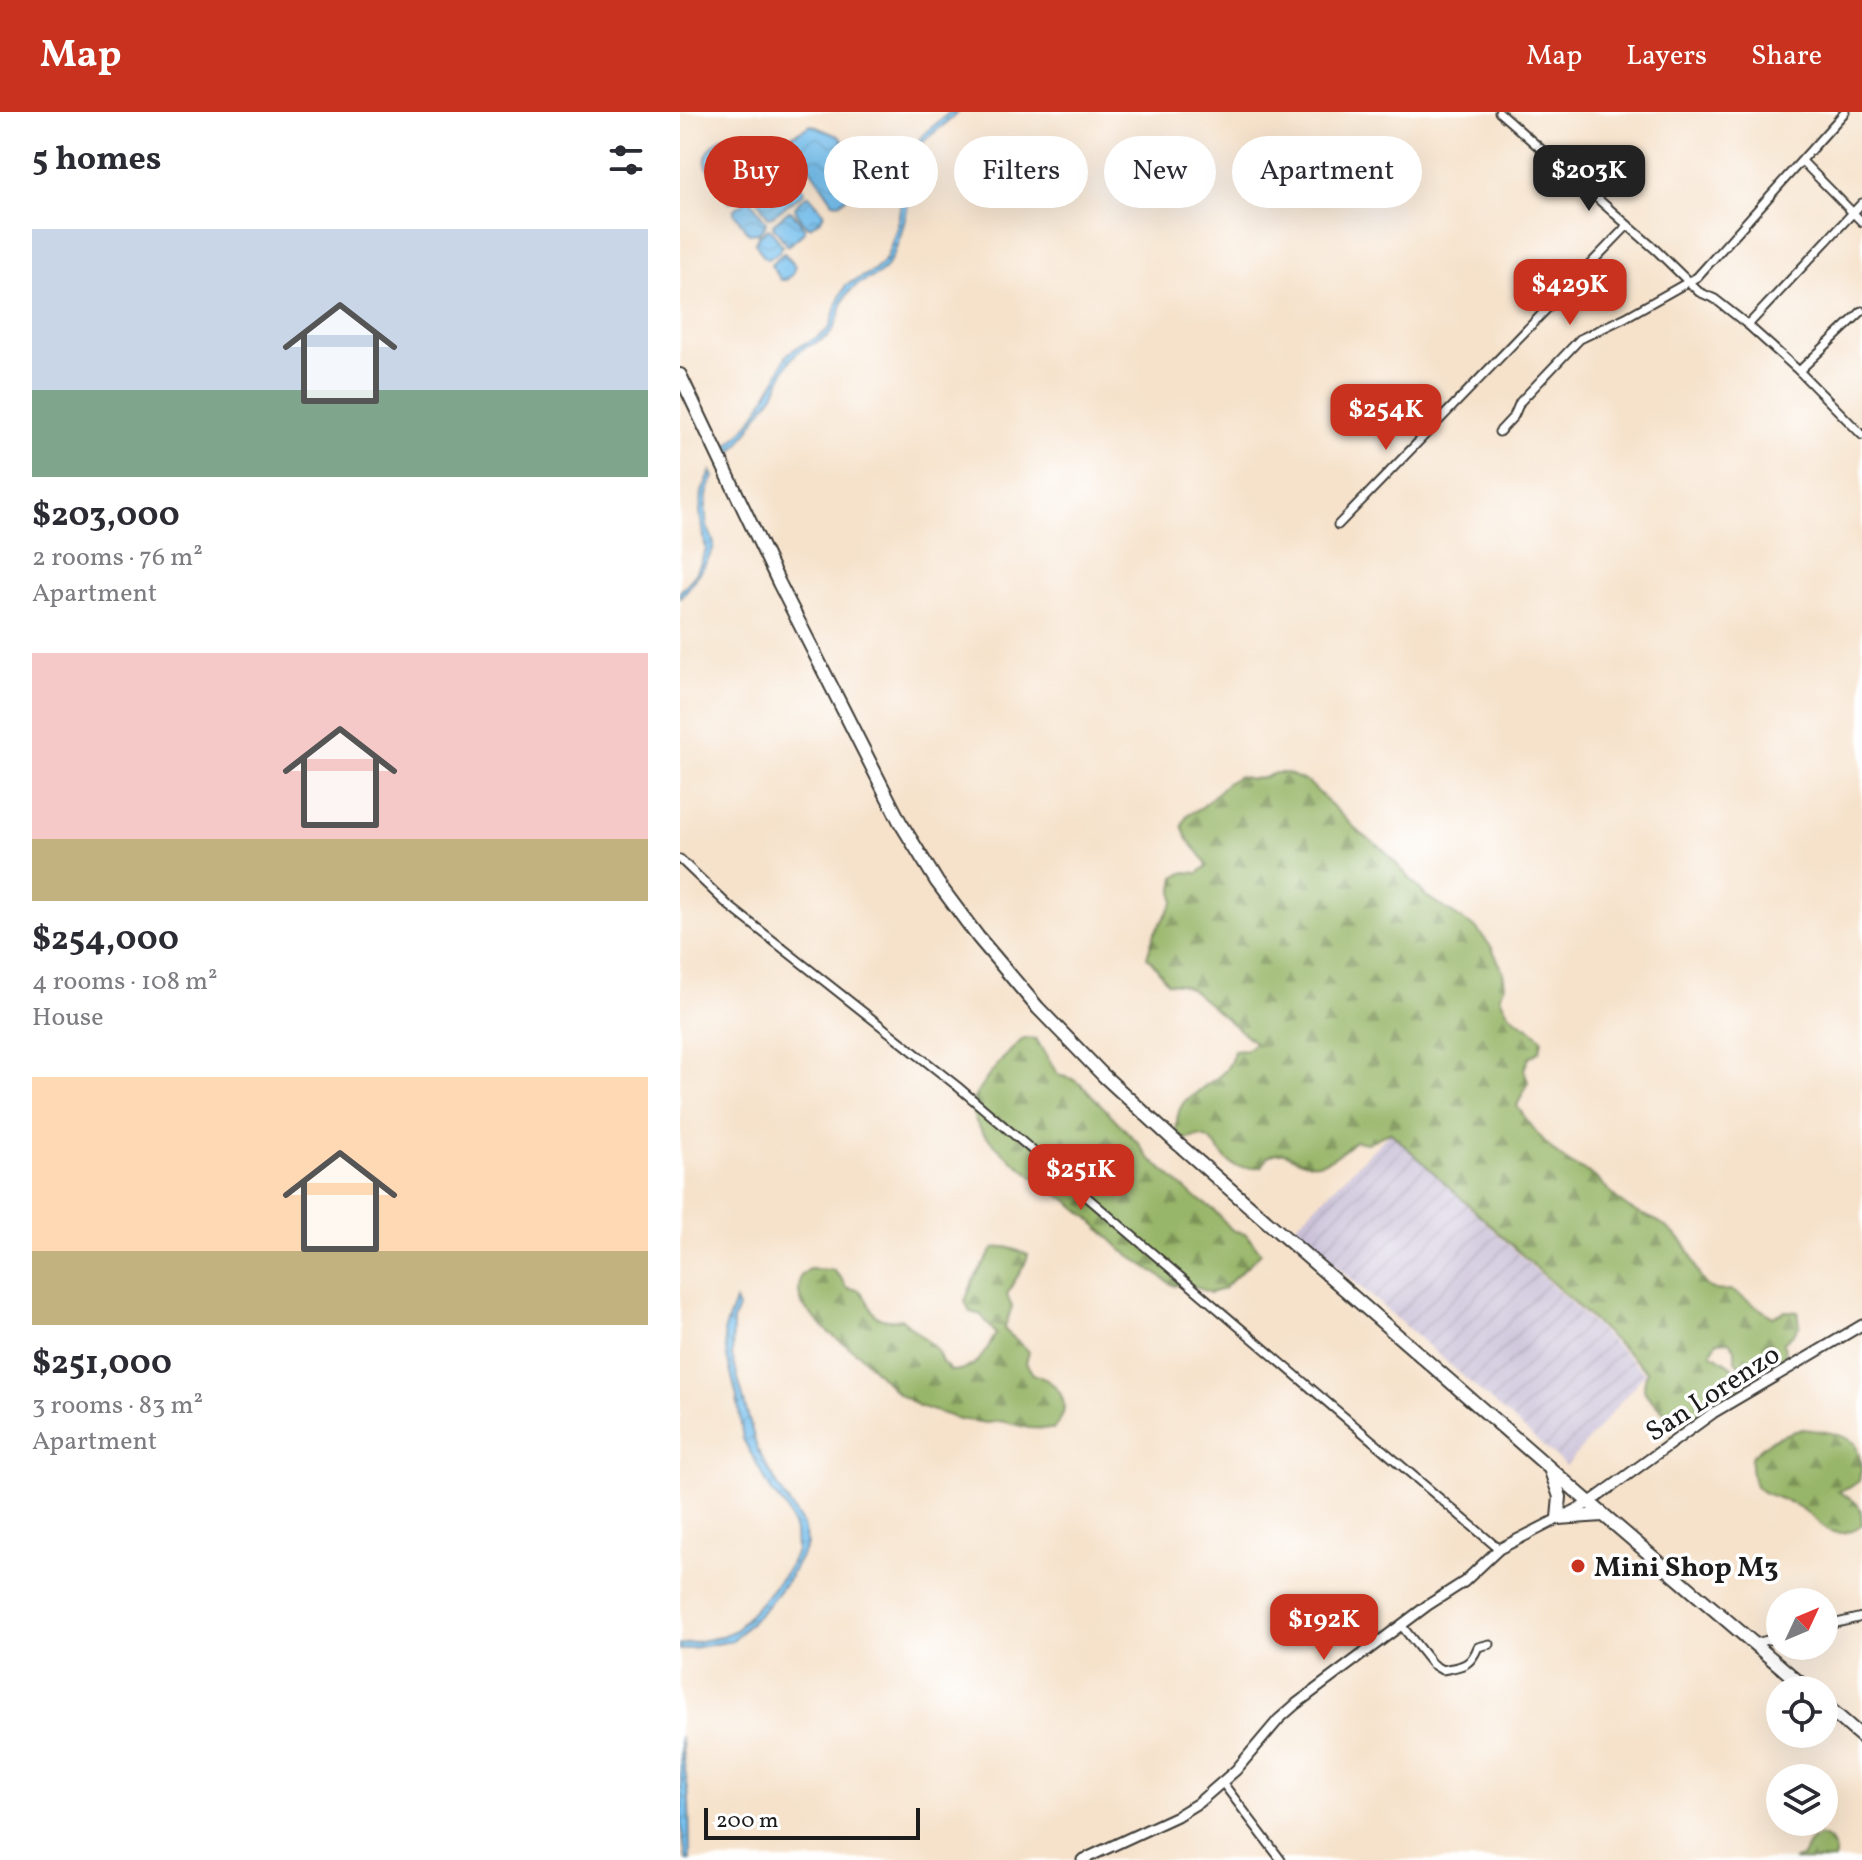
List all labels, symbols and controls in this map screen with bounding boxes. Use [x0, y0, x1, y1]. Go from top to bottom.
text: Map [40, 30, 121, 83]
text: Map [1526, 37, 1582, 76]
text: Layers [1626, 37, 1707, 76]
text: Share [1751, 37, 1822, 76]
chip: Buy [704, 136, 808, 208]
chip: Rent [824, 136, 938, 208]
chip: Filters [954, 136, 1088, 208]
chip: New [1104, 136, 1216, 208]
chip: Apartment [1232, 136, 1422, 208]
text: 5 homes [32, 137, 162, 184]
icon: filters [604, 138, 648, 182]
pin: $203K [1533, 145, 1645, 213]
text: $203K [1551, 153, 1627, 189]
pin: $429K [1514, 259, 1626, 327]
text: $429K [1532, 267, 1608, 303]
icon: home [268, 281, 412, 425]
pin: $254K [1330, 384, 1442, 452]
text: $254K [1348, 392, 1424, 428]
text: $203,000 [32, 493, 180, 540]
text: 2 rooms · 76 m² [32, 540, 203, 576]
text: Apartment [32, 576, 157, 612]
icon: home [268, 705, 412, 849]
text: $254,000 [32, 917, 179, 964]
text: 4 rooms · 108 m² [32, 964, 218, 1000]
text: House [32, 1000, 104, 1036]
icon: home [268, 1129, 412, 1273]
pin: $251K [1025, 1144, 1137, 1212]
text: $251K [1046, 1152, 1116, 1188]
street label: San Lorenzo [1639, 1336, 1788, 1452]
text: $251,000 [32, 1341, 172, 1388]
text: 3 rooms · 83 m² [32, 1388, 203, 1424]
text: Apartment [32, 1424, 157, 1460]
place label: Mini Shop M3 [1594, 1549, 1779, 1588]
marker: Mini Shop M3 [1569, 1557, 1587, 1575]
north arrow [1766, 1588, 1838, 1660]
map controls [1766, 1588, 1838, 1836]
pin: $192K [1268, 1594, 1380, 1662]
text: $192K [1288, 1602, 1360, 1638]
button: locate [1766, 1676, 1838, 1748]
button: layers [1766, 1764, 1838, 1836]
scale bar [704, 1804, 920, 1840]
text: 200 m [716, 1806, 778, 1837]

